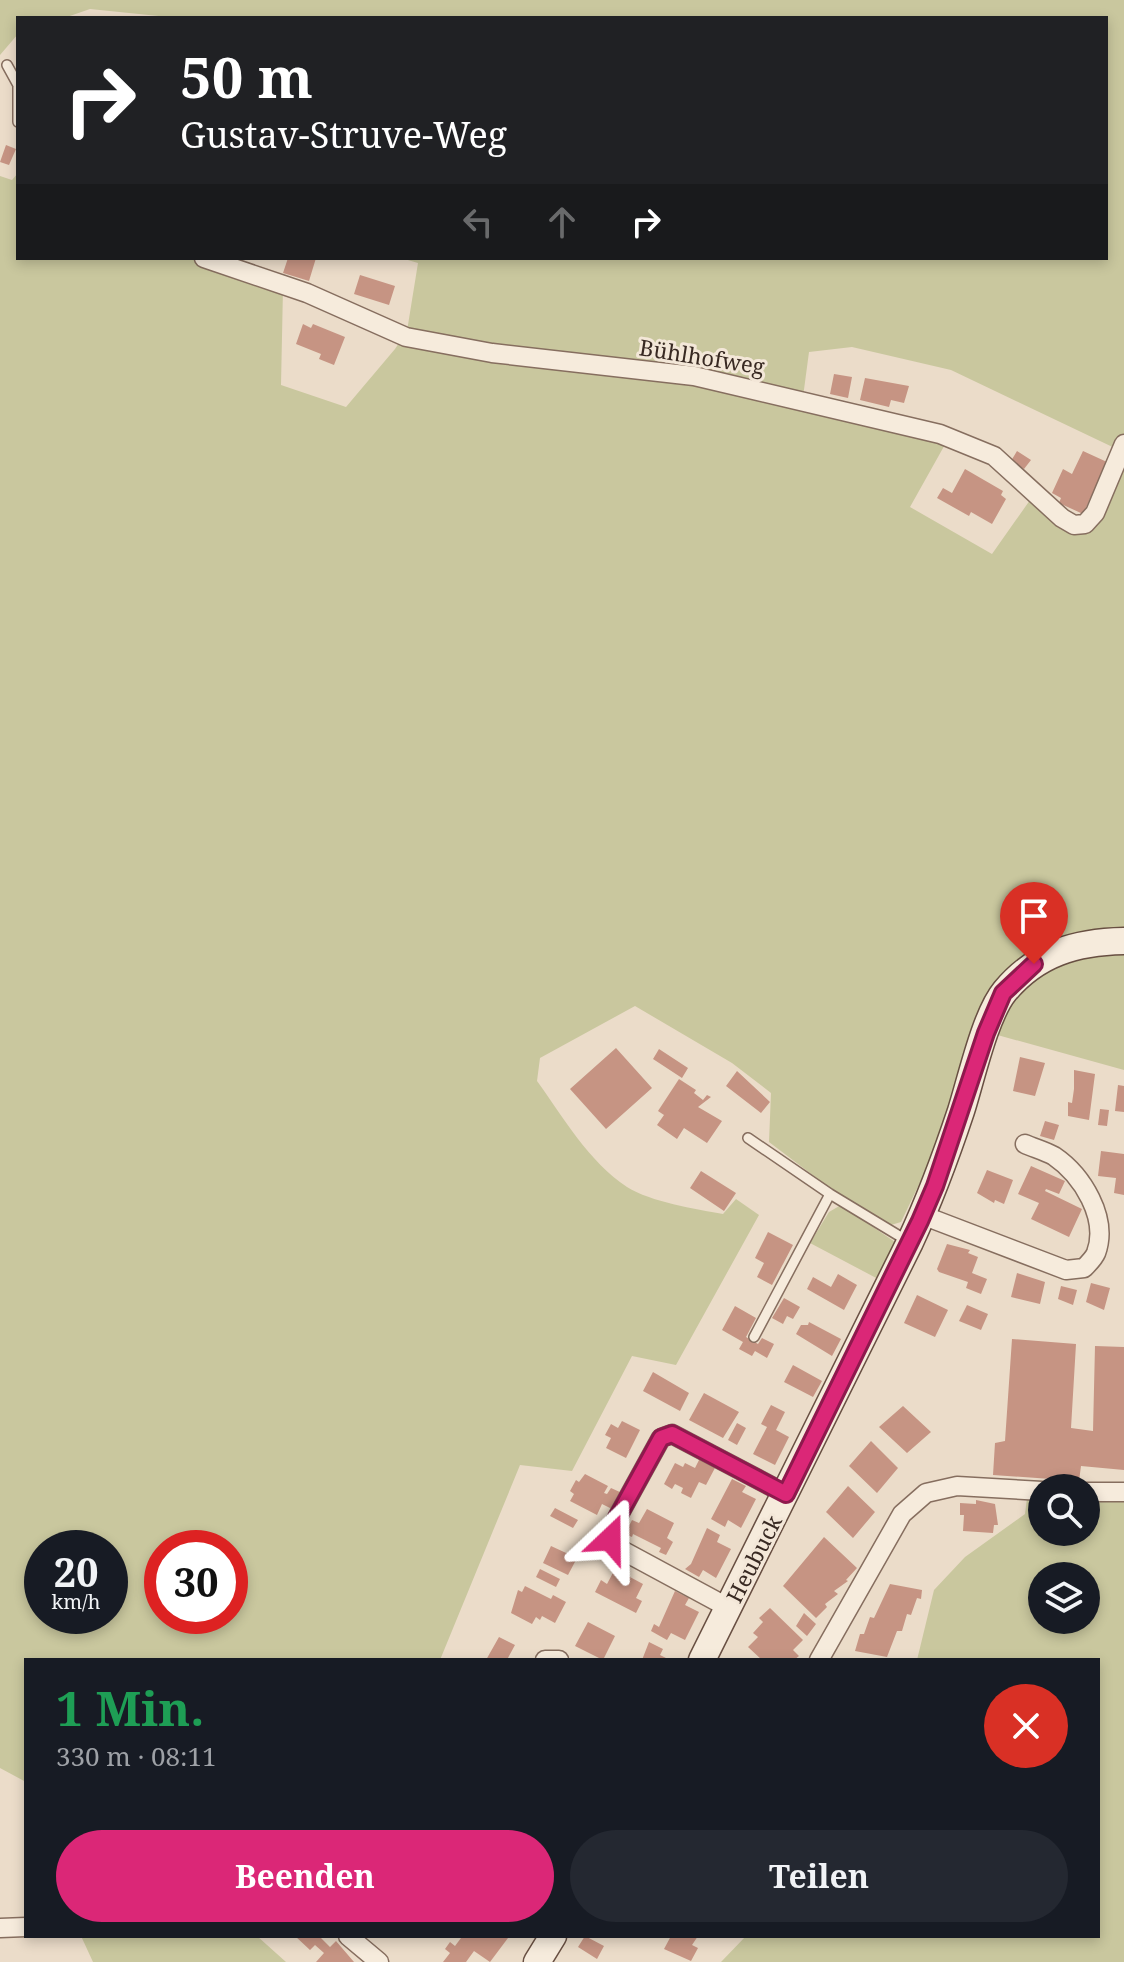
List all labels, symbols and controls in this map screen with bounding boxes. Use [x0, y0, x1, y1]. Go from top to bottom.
text: 50 m [180, 38, 313, 114]
icon: right [48, 48, 152, 152]
text: Gustav-Struve-Weg [180, 110, 507, 159]
icon: left [456, 200, 500, 244]
icon: ahead [540, 200, 584, 244]
icon: right [624, 200, 668, 244]
street label: Bühlhofweg [637, 331, 767, 381]
pin [1000, 882, 1068, 964]
icon: arrive [1012, 894, 1056, 938]
map controls [1028, 1474, 1100, 1634]
button: search [1028, 1474, 1100, 1546]
position arrow [568, 1497, 652, 1581]
street label: Heubuck [718, 1510, 788, 1607]
speed limit sign: 30 [144, 1530, 248, 1634]
text: 20 [53, 1544, 99, 1599]
button: layers [1028, 1562, 1100, 1634]
text: km/h [51, 1588, 101, 1615]
text: 1 Min. [56, 1675, 204, 1740]
button: close [984, 1684, 1068, 1768]
text: 330 m · 08:11 [56, 1738, 217, 1774]
button: Beenden [56, 1830, 554, 1922]
button: Teilen [570, 1830, 1068, 1922]

